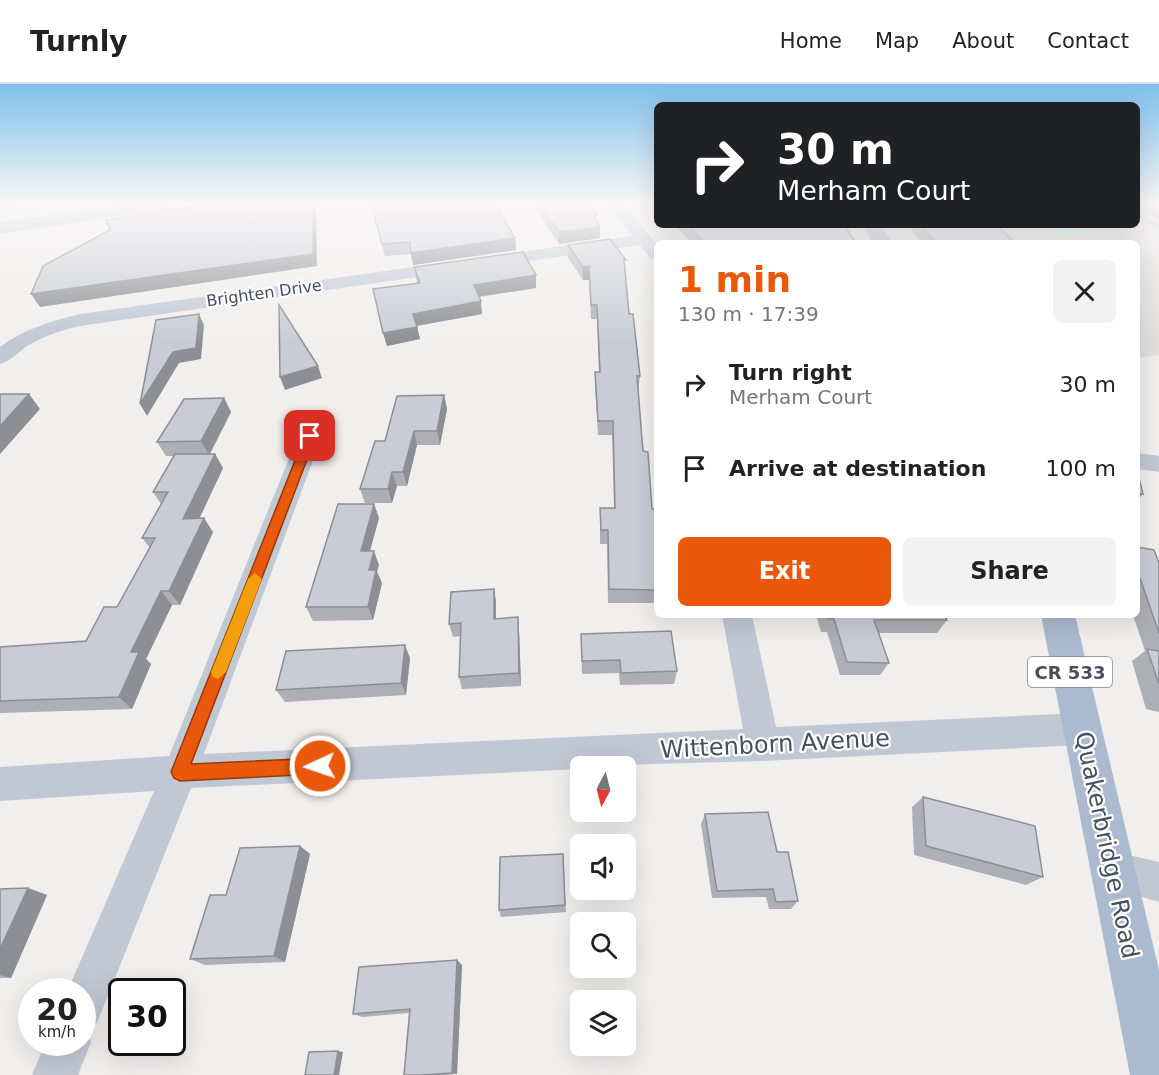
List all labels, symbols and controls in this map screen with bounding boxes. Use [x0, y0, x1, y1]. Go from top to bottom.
text: Turnly [30, 25, 128, 58]
text: Home [780, 29, 842, 53]
text: Map [875, 29, 919, 53]
text: About [952, 29, 1014, 53]
text: Contact [1047, 29, 1129, 53]
text: 30 m [777, 125, 894, 174]
icon: right [678, 126, 756, 204]
text: Merham Court [777, 175, 970, 206]
text: 1 min [678, 259, 791, 300]
button: close [1053, 260, 1116, 323]
street label: Brighten Drive [205, 275, 323, 311]
text: 130 m · 17:39 [678, 302, 819, 326]
text: Turn right [729, 360, 852, 385]
icon: right [678, 368, 711, 401]
text: 30 m [1060, 372, 1116, 397]
text: Merham Court [729, 385, 872, 409]
pin [284, 410, 335, 461]
icon: arrive [293, 419, 326, 452]
icon: arrive [678, 452, 711, 485]
text: Arrive at destination [729, 456, 986, 481]
text: 100 m [1046, 456, 1116, 481]
button: Exit [678, 537, 891, 606]
button: Share [903, 537, 1116, 606]
road number: CR 533 [1028, 657, 1112, 687]
street label: Wittenborn Avenue [659, 724, 891, 764]
street label: Quakerbridge Road [1069, 729, 1145, 961]
position arrow [288, 734, 352, 798]
north arrow [570, 756, 636, 822]
map controls [570, 756, 636, 1056]
button: sound [570, 834, 636, 900]
button: search [570, 912, 636, 978]
speed limit sign: 30 [108, 978, 186, 1056]
button: layers [570, 990, 636, 1056]
text: 20 [36, 992, 78, 1027]
text: km/h [38, 1023, 76, 1041]

